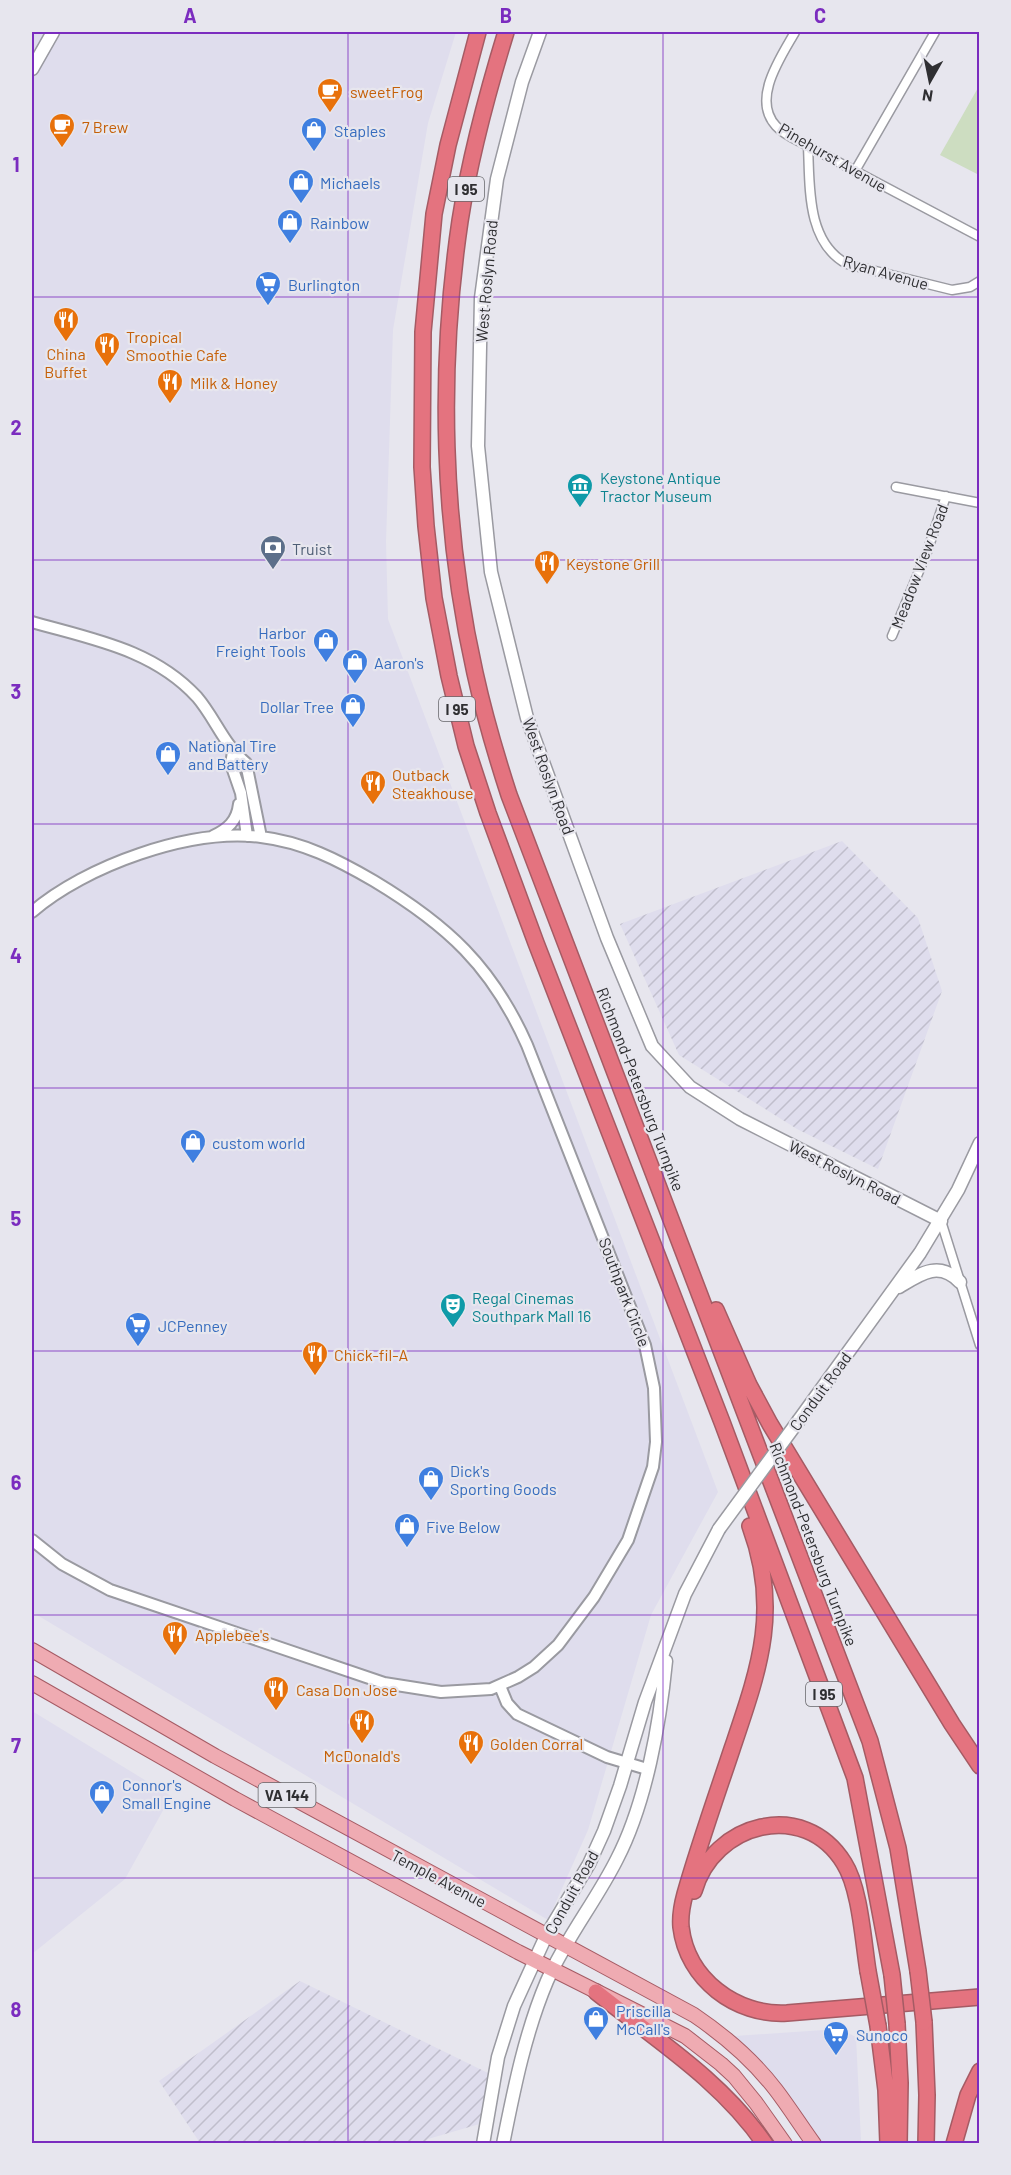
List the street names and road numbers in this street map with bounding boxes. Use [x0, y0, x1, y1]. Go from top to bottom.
street label: Pinehurst Avenue [776, 118, 890, 196]
road number: I 95 [448, 177, 484, 201]
street label: West Roslyn Road [471, 219, 501, 343]
street label: Ryan Avenue [841, 251, 931, 293]
street label: Meadow View Road [887, 501, 951, 631]
road number: I 95 [439, 697, 475, 721]
street label: West Roslyn Road [519, 715, 579, 837]
street label: Richmond-Petersburg Turnpike [593, 984, 689, 1194]
street label: West Roslyn Road [786, 1136, 904, 1208]
street label: Southpark Circle [595, 1235, 655, 1349]
street label: Conduit Road [785, 1348, 855, 1434]
street label: Richmond-Petersburg Turnpike [766, 1439, 862, 1649]
road number: I 95 [806, 1682, 842, 1706]
road number: VA 144 [258, 1783, 316, 1807]
street label: Temple Avenue [388, 1845, 490, 1911]
street label: Conduit Road [540, 1847, 602, 1937]

